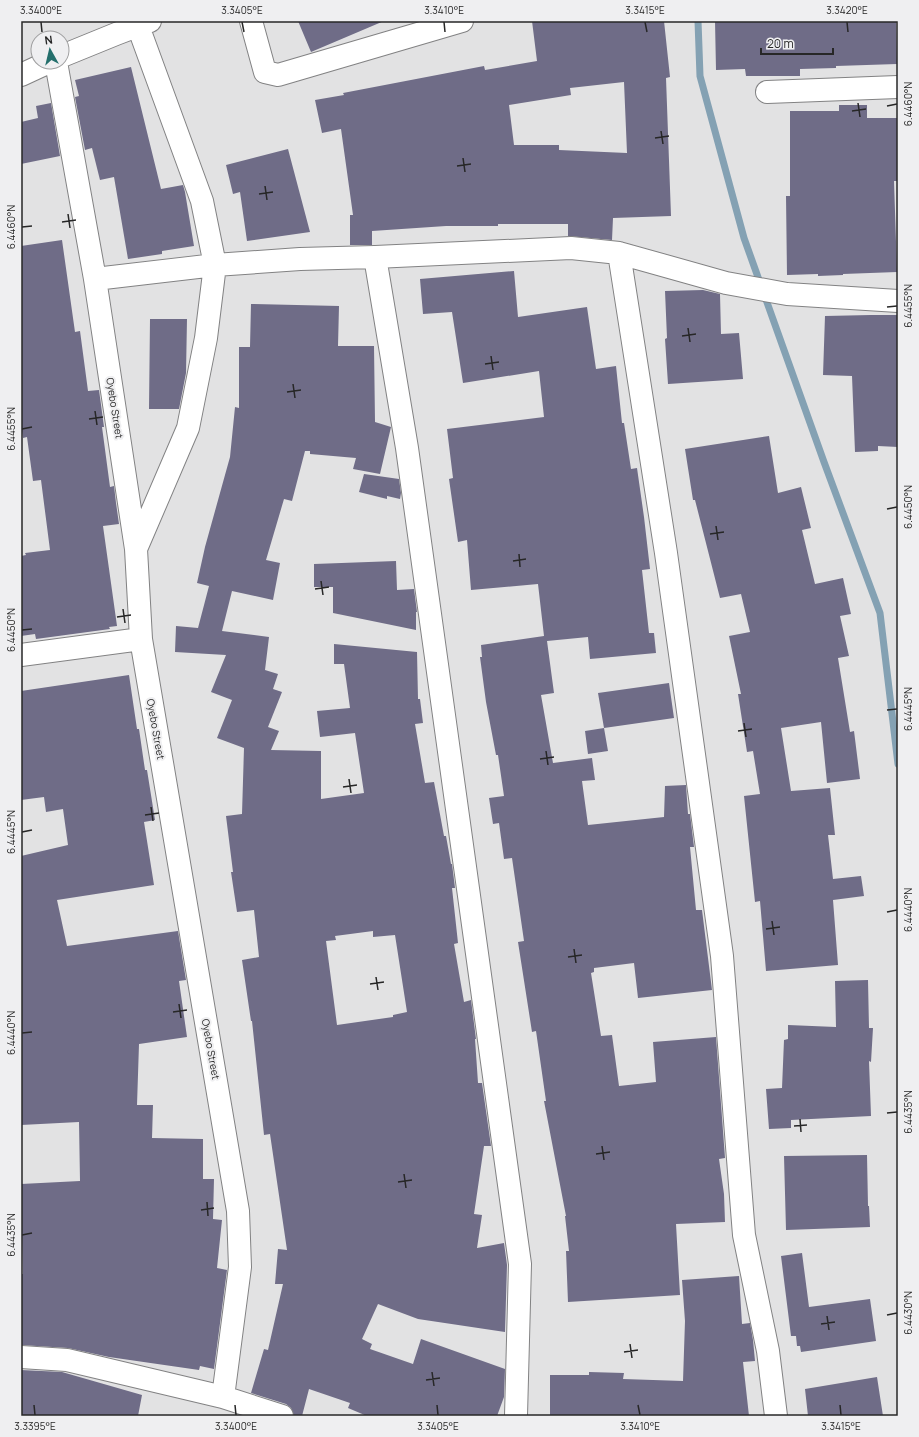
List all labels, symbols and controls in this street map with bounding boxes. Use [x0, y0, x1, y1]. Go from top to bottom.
text: 3.3400°E [20, 3, 62, 17]
text: 3.3405°E [221, 3, 263, 17]
text: 3.3410°E [424, 3, 464, 17]
text: 3.3415°E [625, 3, 665, 17]
text: 3.3420°E [826, 3, 868, 17]
north arrow [30, 30, 70, 70]
scale bar [761, 30, 833, 56]
text: N [44, 32, 54, 48]
text: 20 m [767, 35, 794, 52]
text: 6.4460°N [901, 82, 915, 126]
text: 6.4460°N [4, 205, 18, 249]
text: 6.4455°N [901, 284, 915, 328]
street label: Oyebo Street [103, 377, 127, 439]
text: 6.4455°N [4, 407, 18, 451]
text: 6.4450°N [901, 485, 915, 529]
text: 6.4450°N [4, 608, 18, 652]
text: 6.4445°N [901, 687, 915, 731]
street label: Oyebo Street [144, 698, 168, 760]
text: 6.4445°N [4, 810, 18, 854]
text: 6.4440°N [901, 888, 915, 932]
text: 6.4440°N [4, 1011, 18, 1055]
street label: Oyebo Street [199, 1018, 223, 1080]
text: 6.4435°N [901, 1090, 915, 1134]
text: 6.4435°N [4, 1213, 18, 1257]
text: 6.4430°N [901, 1291, 915, 1335]
text: 3.3395°E [14, 1419, 56, 1433]
text: 3.3400°E [215, 1419, 257, 1433]
text: 3.3405°E [417, 1419, 459, 1433]
text: 3.3410°E [620, 1419, 660, 1433]
text: 3.3415°E [821, 1419, 861, 1433]

